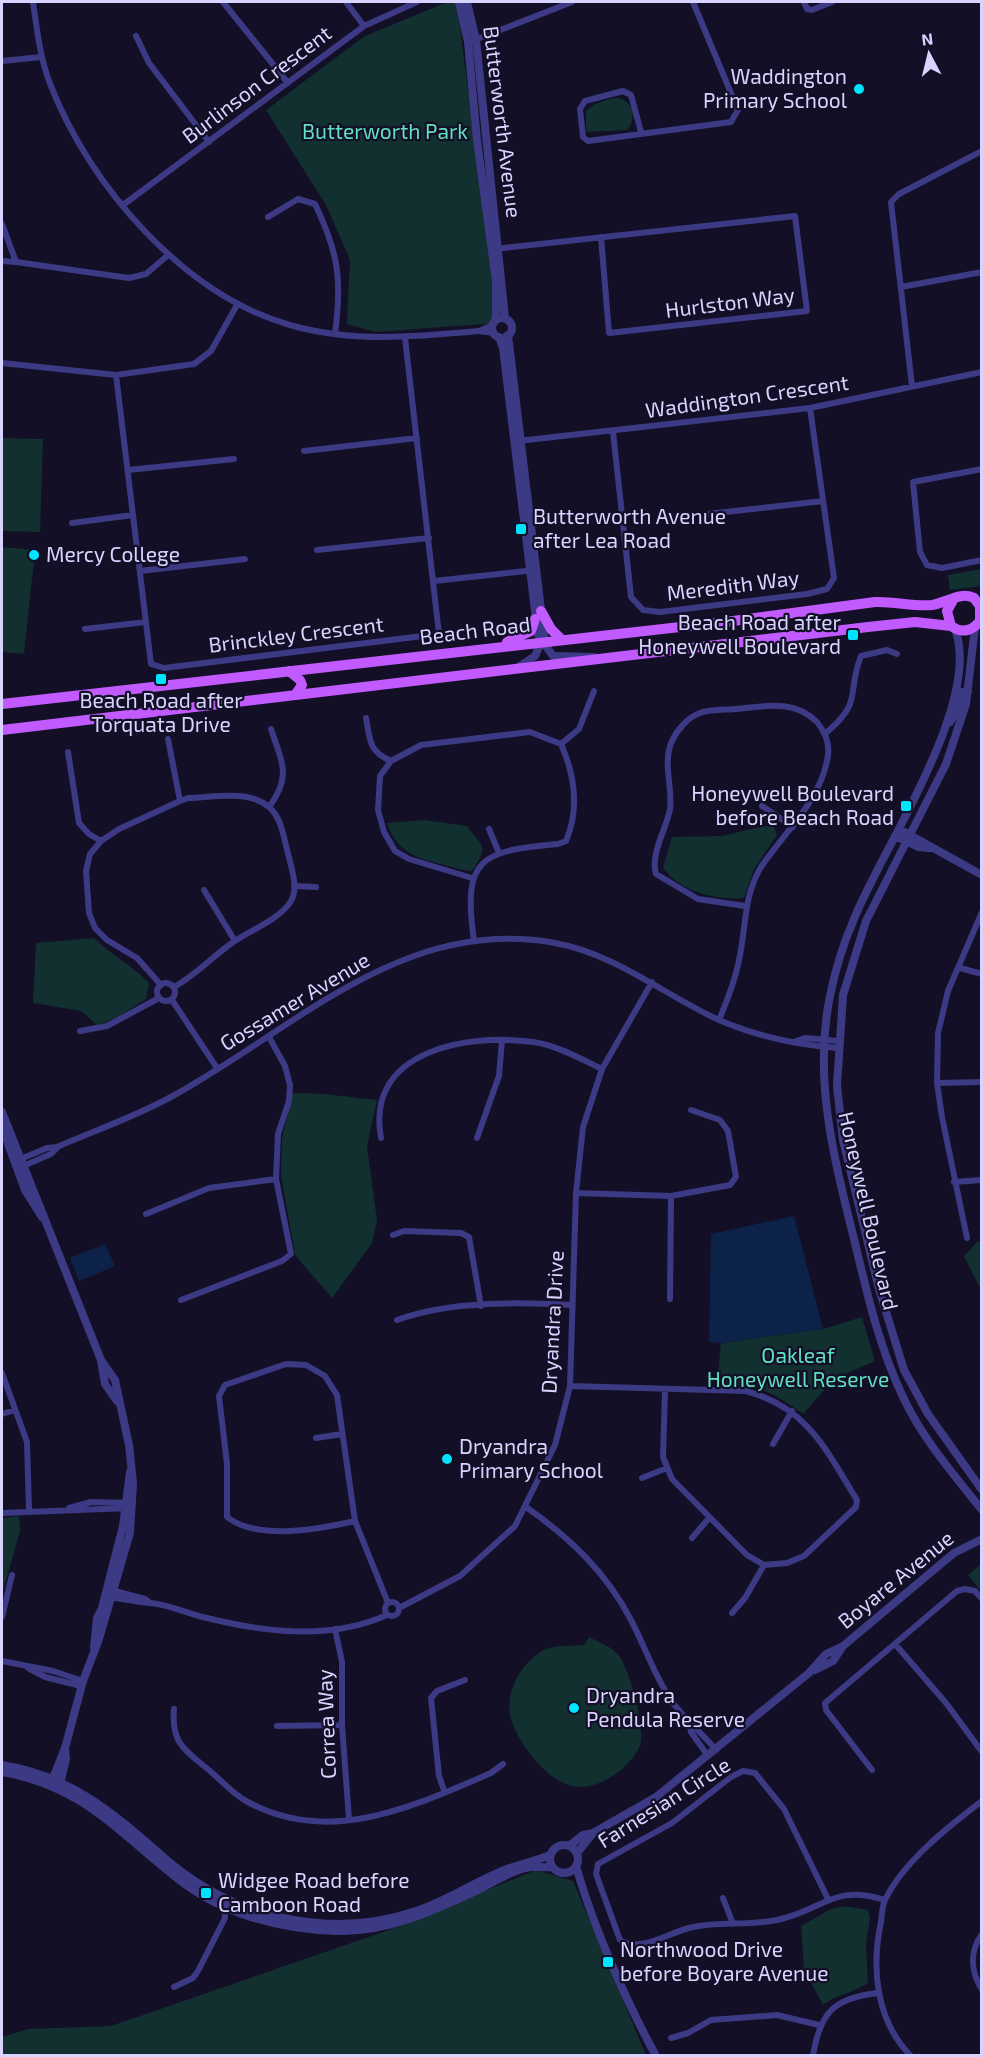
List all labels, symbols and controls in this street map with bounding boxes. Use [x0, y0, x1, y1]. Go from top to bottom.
street label: Burlinson Crescent [177, 20, 336, 148]
street label: Butterworth Avenue [479, 24, 528, 219]
north arrow [899, 24, 959, 84]
text: N [920, 28, 934, 49]
place label: Waddington Primary School [703, 63, 848, 112]
marker: Waddington Primary School [852, 82, 866, 96]
park label: Butterworth Park [302, 118, 468, 143]
street label: Hurlston Way [664, 281, 796, 322]
street label: Waddington Crescent [644, 369, 850, 422]
place label: Butterworth Avenue after Lea Road [533, 503, 726, 552]
marker: Butterworth Avenue after Lea Road [514, 522, 528, 536]
place label: Mercy College [46, 541, 180, 566]
marker: Mercy College [27, 548, 41, 562]
street label: Meredith Way [665, 564, 800, 605]
place label: Beach Road after Honeywell Boulevard [638, 609, 842, 658]
street label: Brinckley Crescent [207, 610, 385, 657]
street label: Beach Road [418, 610, 532, 649]
marker: Beach Road after Honeywell Boulevard [846, 628, 860, 642]
marker: Beach Road after Torquata Drive [154, 672, 168, 686]
place label: Beach Road after Torquata Drive [79, 687, 243, 736]
place label: Honeywell Boulevard before Beach Road [691, 780, 894, 829]
marker: Honeywell Boulevard before Beach Road [899, 799, 913, 813]
street label: Gossamer Avenue [215, 946, 374, 1055]
street label: Honeywell Boulevard [834, 1109, 904, 1312]
street label: Dryandra Drive [535, 1250, 568, 1394]
park label: Oakleaf Honeywell Reserve [707, 1342, 889, 1391]
place label: Dryandra Primary School [459, 1433, 604, 1482]
marker: Dryandra Primary School [440, 1452, 454, 1466]
street label: Boyare Avenue [832, 1525, 958, 1633]
street label: Correa Way [311, 1669, 340, 1779]
place label: Dryandra Pendula Reserve [586, 1682, 745, 1731]
marker: Dryandra Pendula Reserve [567, 1701, 581, 1715]
street label: Farnesian Circle [592, 1751, 734, 1853]
place label: Widgee Road before Camboon Road [218, 1867, 409, 1916]
marker: Widgee Road before Camboon Road [199, 1886, 213, 1900]
place label: Northwood Drive before Boyare Avenue [620, 1936, 828, 1985]
marker: Northwood Drive before Boyare Avenue [601, 1955, 615, 1969]

